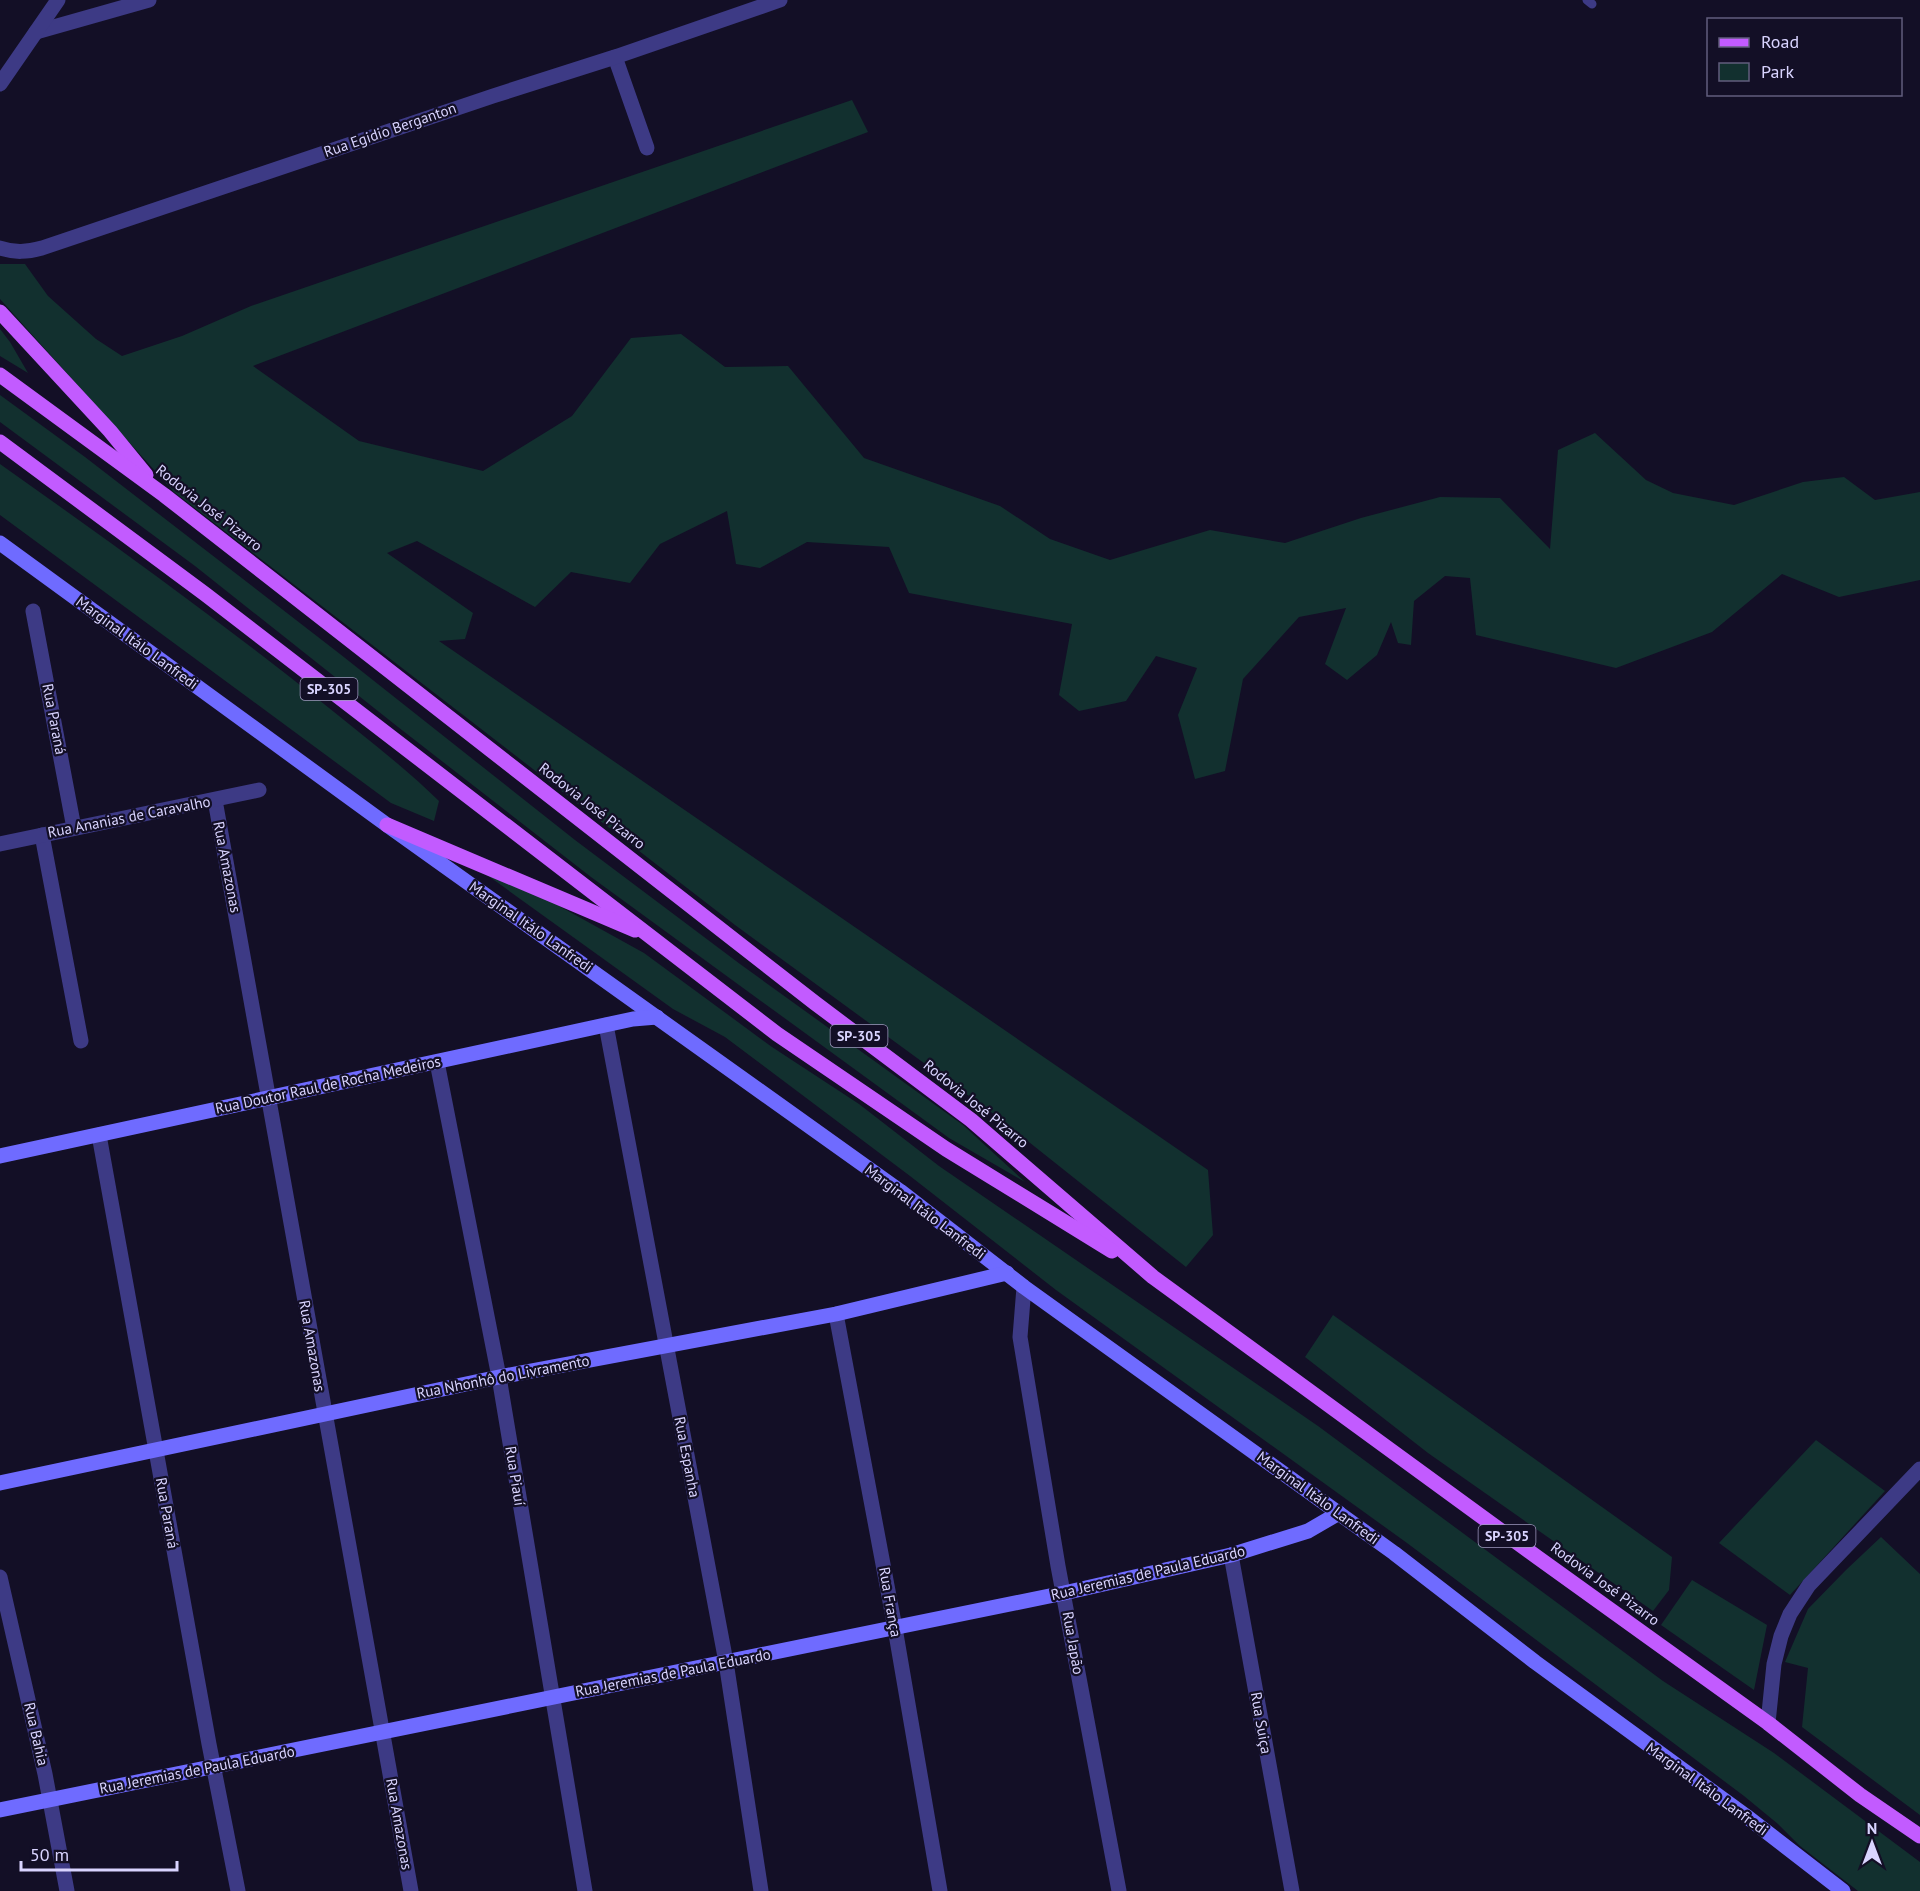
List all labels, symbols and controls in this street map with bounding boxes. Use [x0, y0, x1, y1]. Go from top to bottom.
legend [1707, 18, 1902, 96]
text: Road [1761, 30, 1799, 53]
text: Park [1761, 60, 1794, 83]
street label: Rua Egidio Berganton [321, 98, 459, 161]
street label: Rodovia José Pizarro [152, 460, 266, 555]
street label: Marginal Itálo Lanfredi [72, 592, 202, 693]
road number: SP-305 [300, 678, 358, 700]
street label: Rua Paraná [38, 682, 71, 756]
street label: Rodovia José Pizarro [535, 758, 649, 853]
street label: Rua Ananias de Caravalho [46, 791, 212, 842]
street label: Rua Amazonas [209, 820, 246, 914]
street label: Marginal Itálo Lanfredi [466, 877, 597, 976]
road number: SP-305 [830, 1025, 888, 1047]
street label: Rua Doutor Raul de Rocha Medeiros [213, 1051, 442, 1118]
street label: Rodovia José Pizarro [920, 1055, 1033, 1152]
street label: Marginal Itálo Lanfredi [861, 1160, 990, 1263]
street label: Rua Amazonas [295, 1299, 330, 1393]
street label: Rua Nhonhô do Livramento [415, 1350, 591, 1403]
street label: Rua Espanha [670, 1415, 705, 1499]
street label: Rua Piauí [501, 1445, 530, 1507]
street label: Marginal Itálo Lanfredi [1253, 1447, 1383, 1548]
street label: Rua Paraná [152, 1476, 183, 1550]
road number: SP-305 [1478, 1525, 1536, 1547]
street label: Rodovia José Pizarro [1547, 1538, 1663, 1629]
street label: Rua Jeremias de Paula Eduardo [1049, 1541, 1247, 1604]
street label: Rua França [875, 1565, 906, 1639]
street label: Rua Japão [1059, 1610, 1088, 1676]
street label: Rua Jeremias de Paula Eduardo [574, 1644, 772, 1701]
street label: Rua Suiça [1247, 1690, 1276, 1755]
street label: Rua Bahia [20, 1700, 53, 1767]
street label: Marginal Itálo Lanfredi [1642, 1738, 1772, 1839]
street label: Rua Jeremias de Paula Eduardo [98, 1741, 296, 1798]
street label: Rua Amazonas [382, 1777, 417, 1871]
north arrow [1842, 1813, 1902, 1873]
text: N [1867, 1818, 1877, 1838]
scale bar [21, 1834, 177, 1872]
text: 50 m [30, 1843, 69, 1866]

